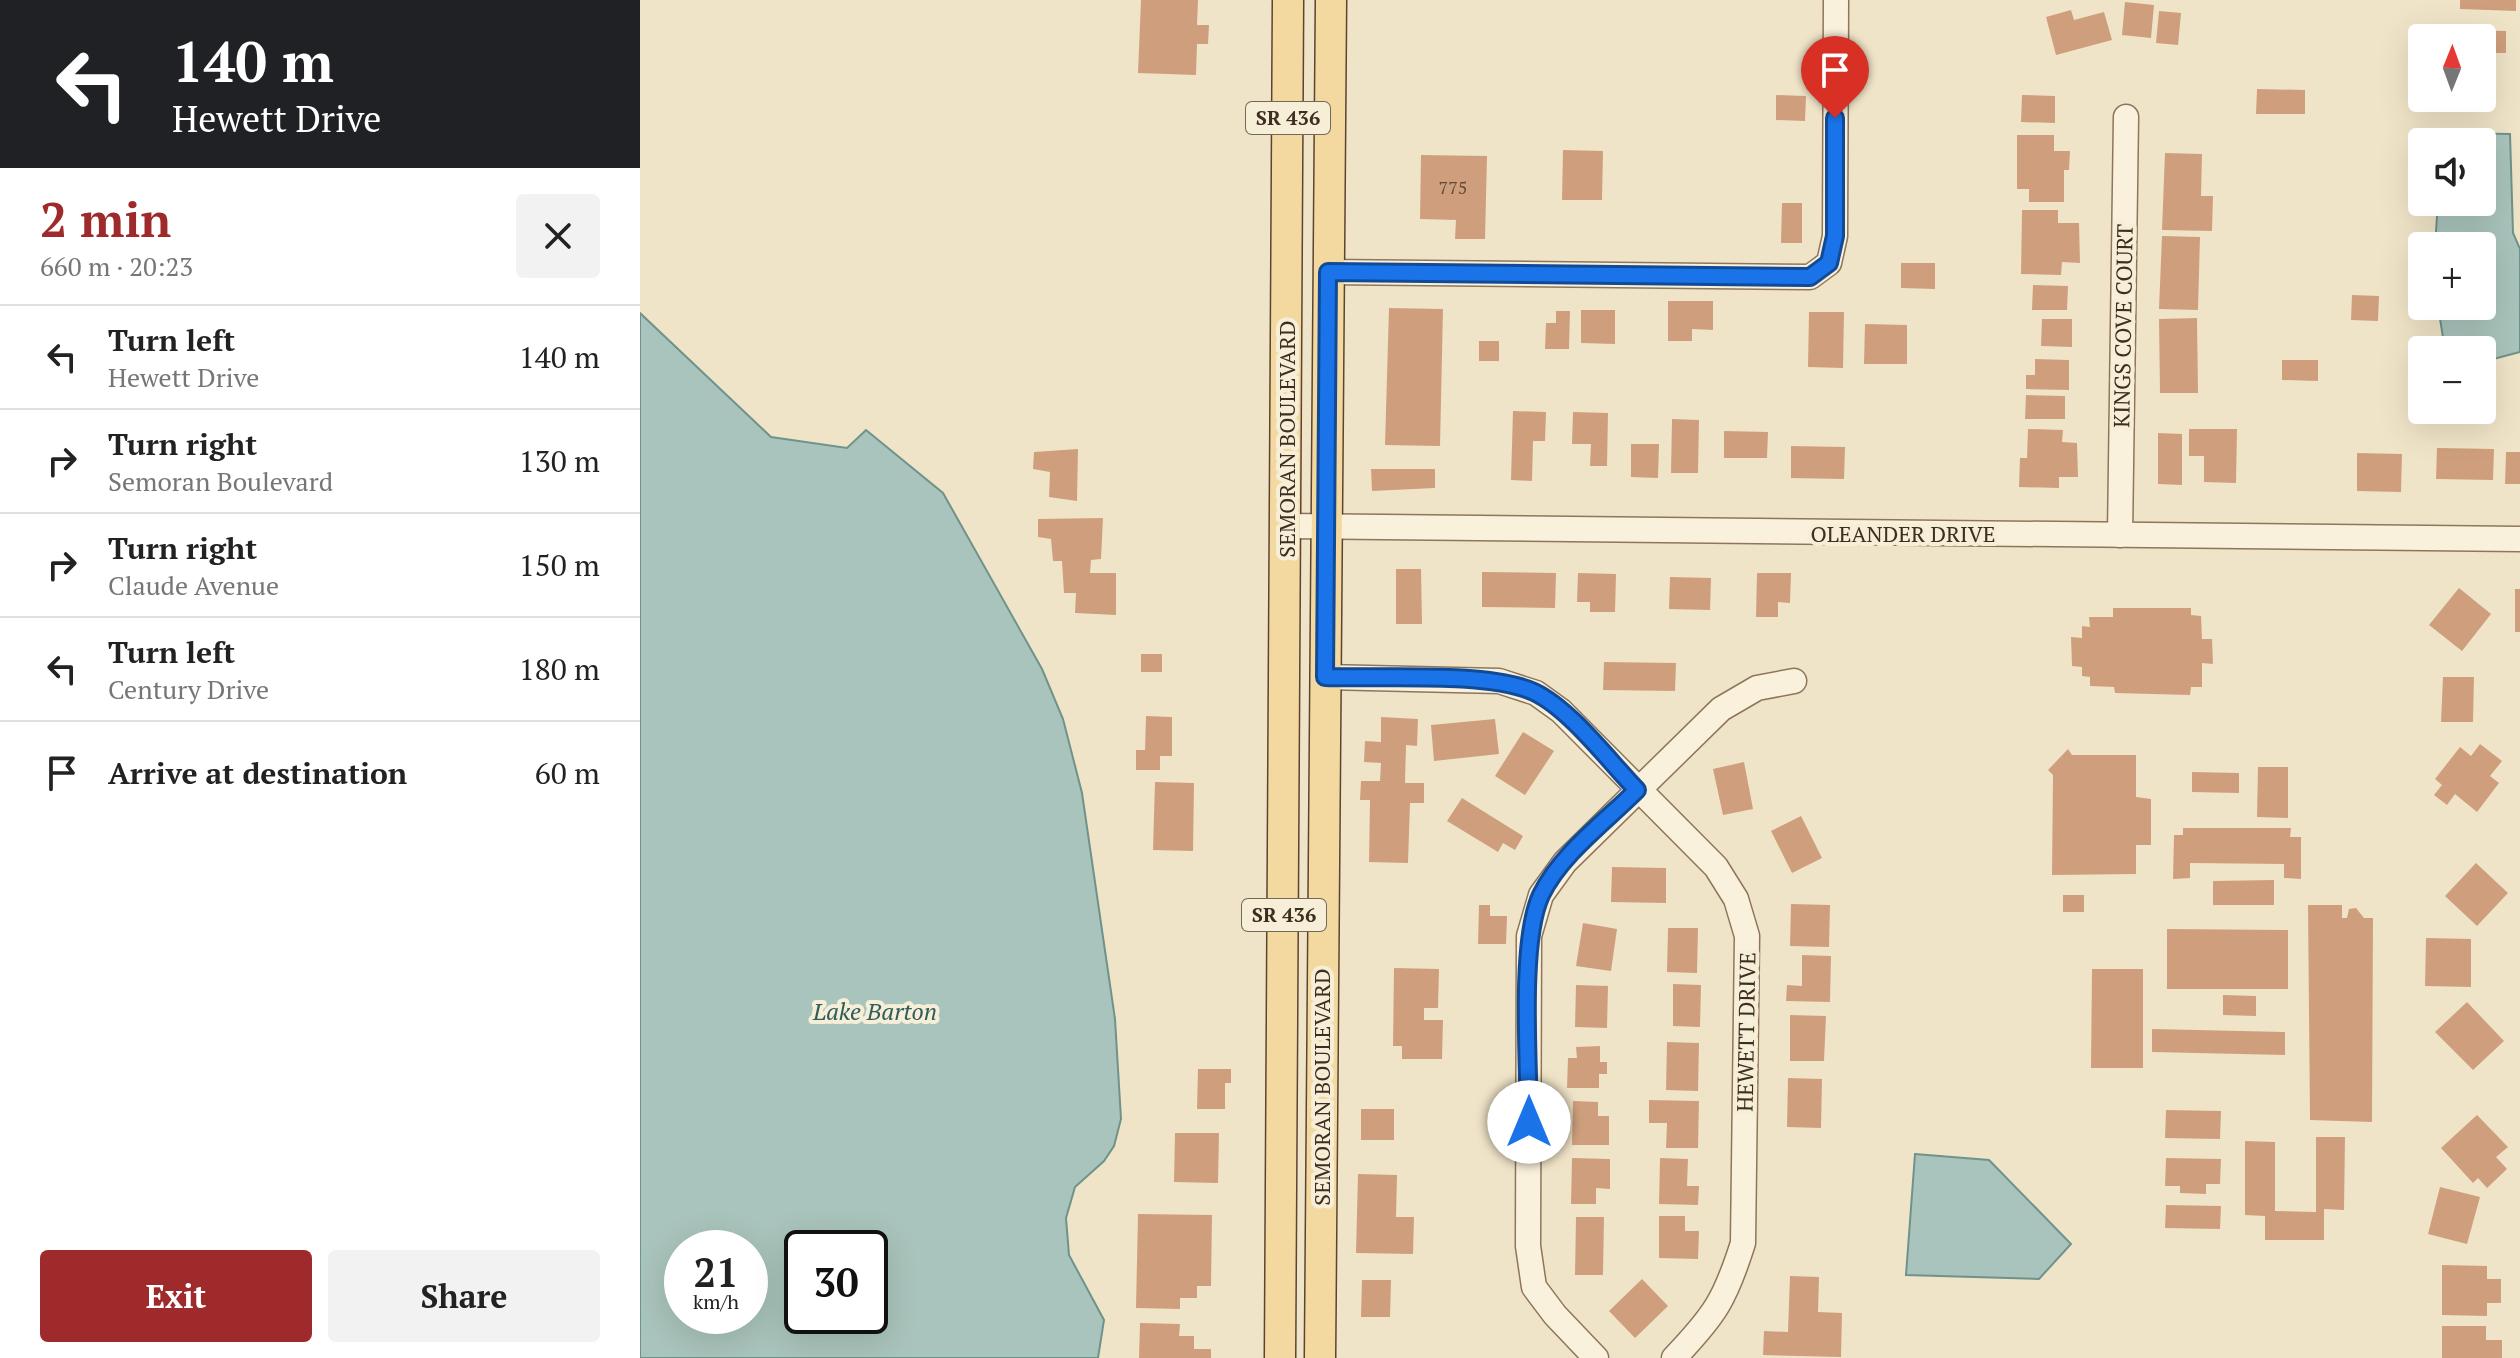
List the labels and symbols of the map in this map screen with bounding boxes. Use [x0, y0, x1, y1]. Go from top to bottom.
north arrow [2408, 24, 2496, 112]
pin [1801, 36, 1869, 118]
road number: SR 436 [1246, 102, 1330, 134]
house number: 775 [1439, 175, 1467, 199]
street label: KINGS COVE COURT [2106, 223, 2139, 428]
street label: SEMORAN BOULEVARD [1272, 320, 1301, 558]
street label: OLEANDER DRIVE [1810, 519, 1996, 548]
road number: SR 436 [1242, 899, 1326, 931]
street label: HEWETT DRIVE [1730, 952, 1761, 1112]
street label: SEMORAN BOULEVARD [1307, 968, 1336, 1206]
water label: Lake Barton [812, 995, 937, 1027]
position arrow [1487, 1080, 1571, 1164]
speed limit sign: 30 [784, 1230, 888, 1334]

